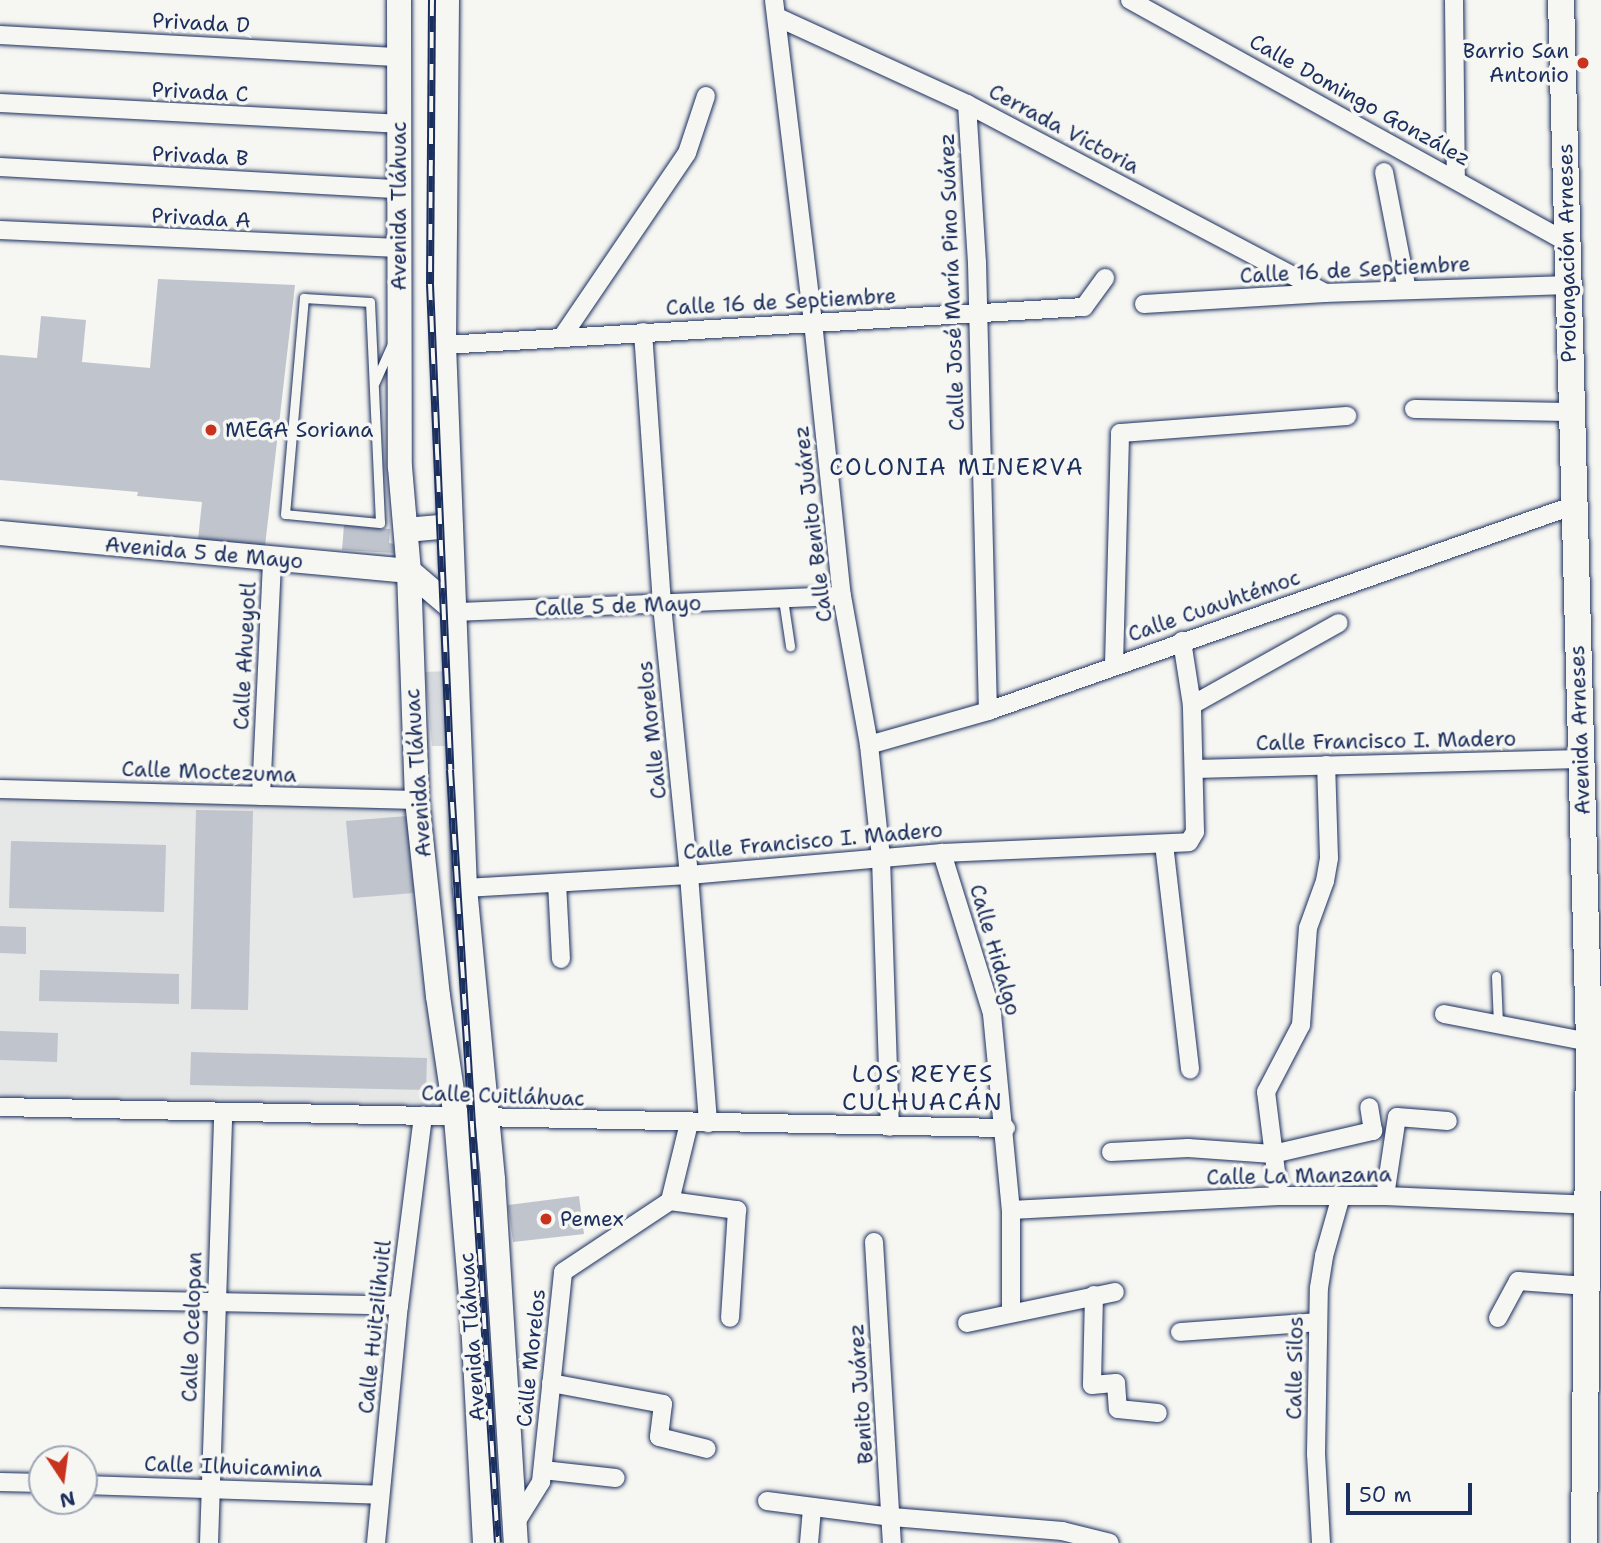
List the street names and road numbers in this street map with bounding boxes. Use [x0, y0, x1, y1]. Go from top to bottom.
street label: Privada D [151, 8, 251, 38]
street label: Calle Domingo González [1245, 29, 1475, 171]
street label: Privada C [151, 77, 249, 107]
street label: Cerrada Victoria [984, 79, 1144, 179]
street label: Avenida Tláhuac [386, 121, 412, 291]
street label: Calle José María Pino Suárez [934, 133, 970, 431]
street label: Privada B [151, 141, 249, 171]
street label: Prolongación Arneses [1552, 143, 1582, 363]
street label: Privada A [151, 203, 251, 233]
street label: Calle 16 de Septiembre [1239, 251, 1471, 289]
street label: Calle 16 de Septiembre [665, 283, 897, 321]
street label: Calle Benito Juárez [788, 424, 838, 624]
street label: Avenida 5 de Mayo [104, 532, 304, 574]
street label: Calle Cuauhtémoc [1125, 565, 1303, 647]
street label: Calle Ahueyotl [229, 581, 261, 731]
street label: Calle 5 de Mayo [534, 590, 702, 622]
street label: Avenida Arneses [1564, 645, 1596, 815]
street label: Calle Morelos [632, 660, 672, 800]
street label: Avenida Tláhuac [400, 688, 436, 858]
street label: Calle Francisco I. Madero [1256, 726, 1516, 756]
street label: Calle Moctezuma [121, 756, 297, 788]
street label: Calle Francisco I. Madero [682, 817, 944, 865]
street label: Calle Hidalgo [964, 881, 1026, 1019]
street label: Calle Cuitláhuac [421, 1081, 585, 1111]
street label: Calle La Manzana [1206, 1162, 1392, 1190]
street label: Calle Huitzilihuitl [353, 1239, 397, 1415]
street label: Calle Ocelopan [177, 1251, 207, 1403]
street label: Avenida Tláhuac [454, 1252, 490, 1422]
street label: Calle Morelos [511, 1288, 551, 1428]
street label: Calle Silos [1281, 1316, 1309, 1420]
street label: Benito Juárez [844, 1323, 878, 1465]
street label: Calle Ilhuicamina [144, 1451, 322, 1483]

